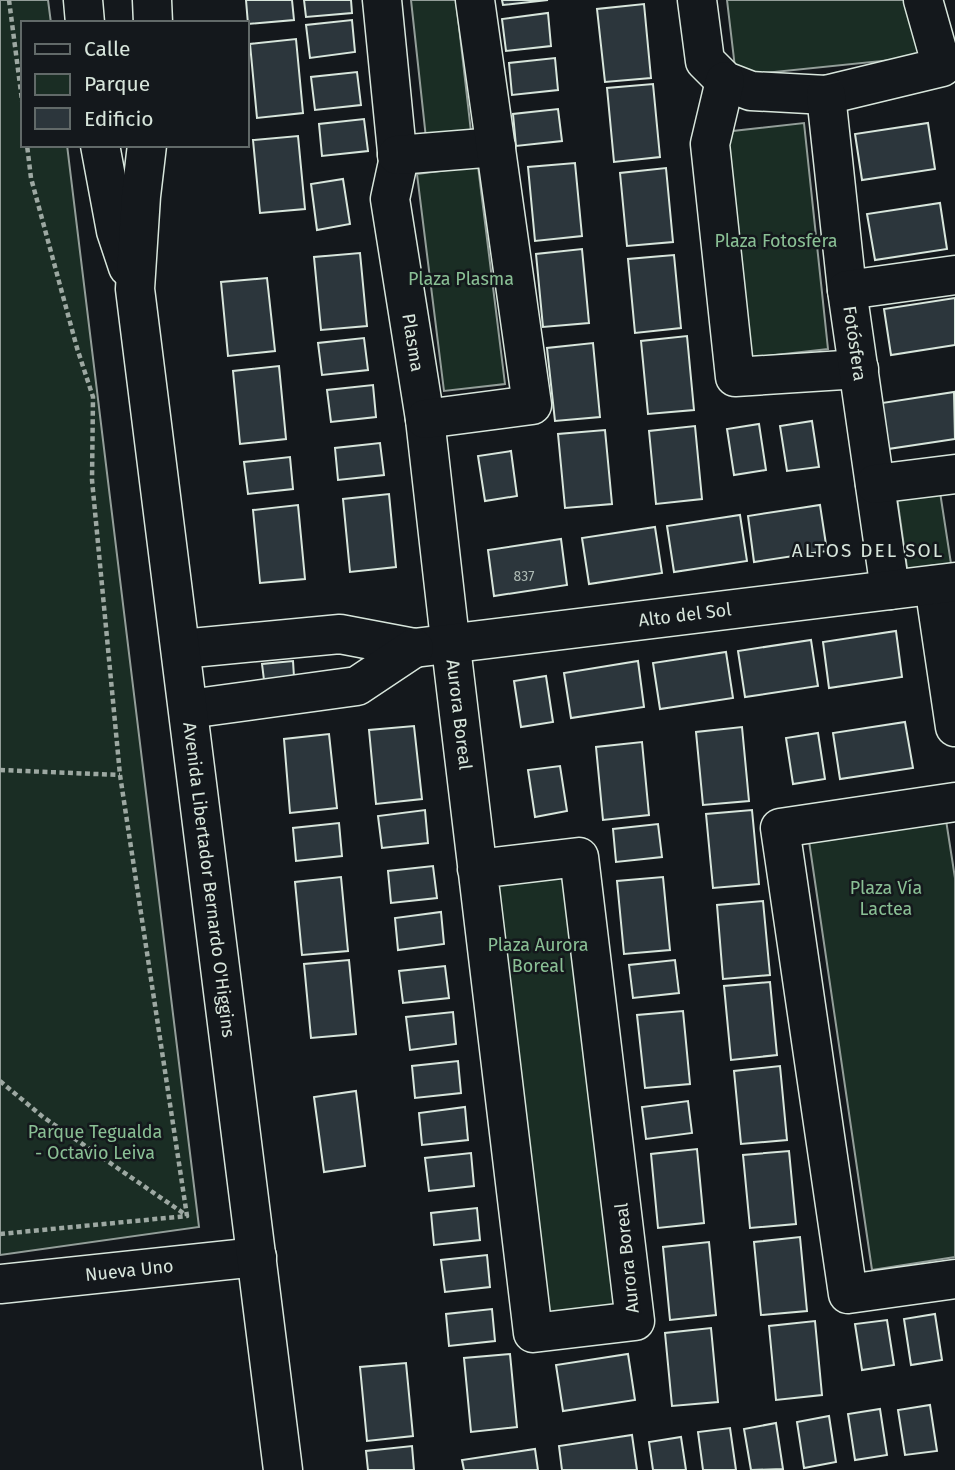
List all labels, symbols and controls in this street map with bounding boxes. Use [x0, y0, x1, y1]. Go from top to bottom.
legend [21, 21, 248, 147]
text: Calle [84, 36, 130, 62]
text: Parque [84, 71, 150, 97]
text: Edificio [84, 106, 154, 132]
park label: Plaza Fotosfera [714, 230, 838, 252]
park label: Plaza Plasma [408, 268, 514, 290]
street label: Fotósfera [838, 304, 871, 382]
street label: Plasma [397, 312, 428, 373]
district label: ALTOS DEL SOL [792, 539, 944, 562]
house number: 837 [514, 568, 534, 585]
street label: Alto del Sol [637, 598, 733, 632]
street label: Aurora Boreal [442, 658, 477, 771]
street label: Avenida Libertador Bernardo O'Higgins [178, 721, 240, 1039]
park label: Plaza Vía Lactea [850, 877, 922, 920]
park label: Plaza Aurora Boreal [487, 934, 589, 977]
park label: Parque Tegualda - Octavio Leiva [28, 1121, 162, 1164]
street label: Aurora Boreal [610, 1202, 644, 1314]
street label: Nueva Uno [84, 1255, 175, 1286]

